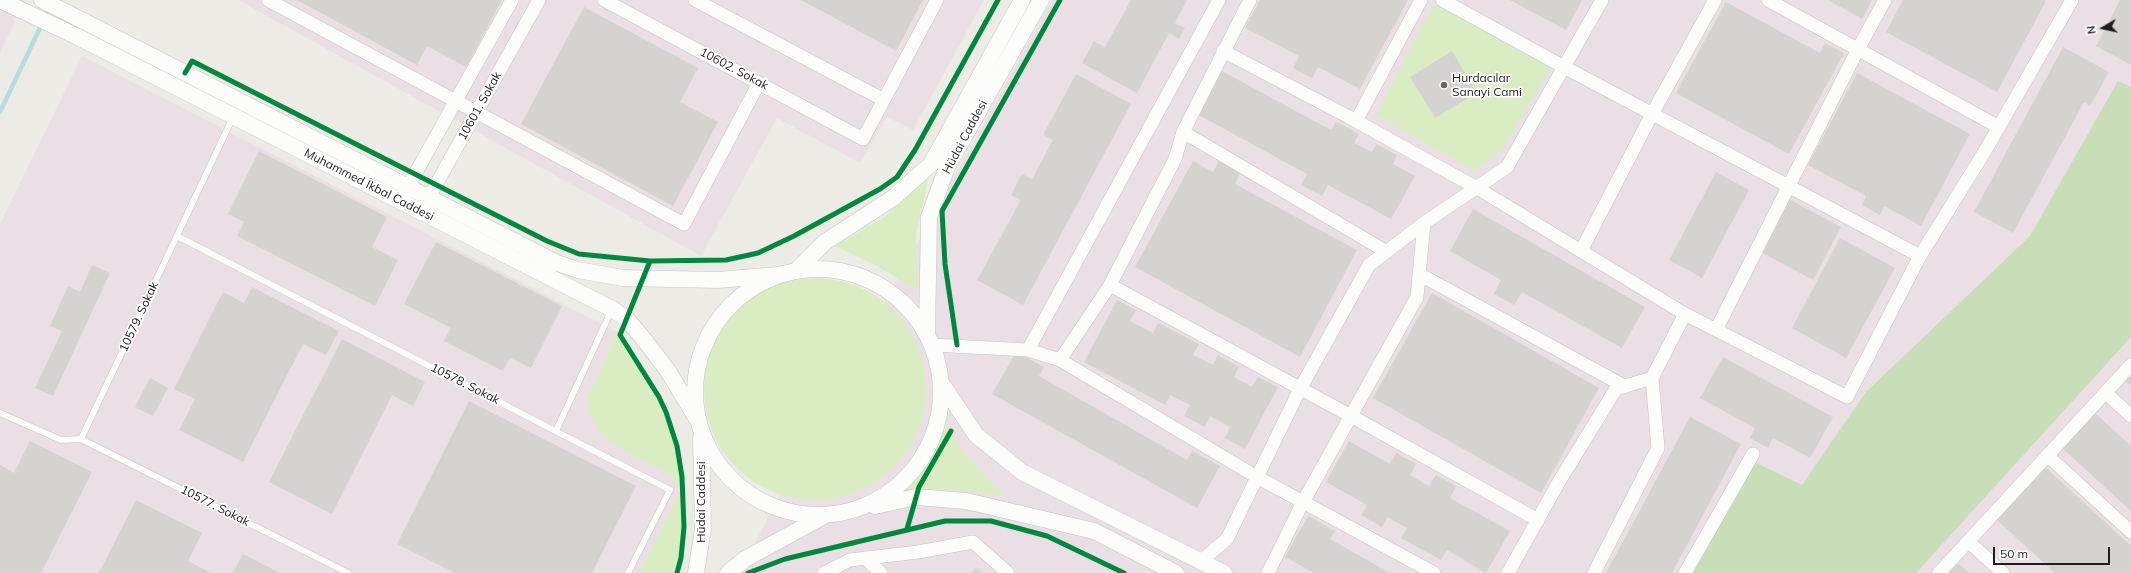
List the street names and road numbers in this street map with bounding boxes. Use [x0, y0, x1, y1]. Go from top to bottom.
street label: 10602. Sokak [697, 45, 771, 93]
street label: 10601. Sokak [455, 69, 505, 143]
street label: Hüdai Caddesi [940, 98, 990, 176]
street label: Muhammed İkbal Caddesi [302, 146, 436, 224]
street label: 10579. Sokak [116, 280, 162, 354]
street label: 10578. Sokak [428, 360, 502, 408]
street label: Hüdai Caddesi [694, 461, 708, 543]
street label: 10577. Sokak [178, 482, 252, 530]

